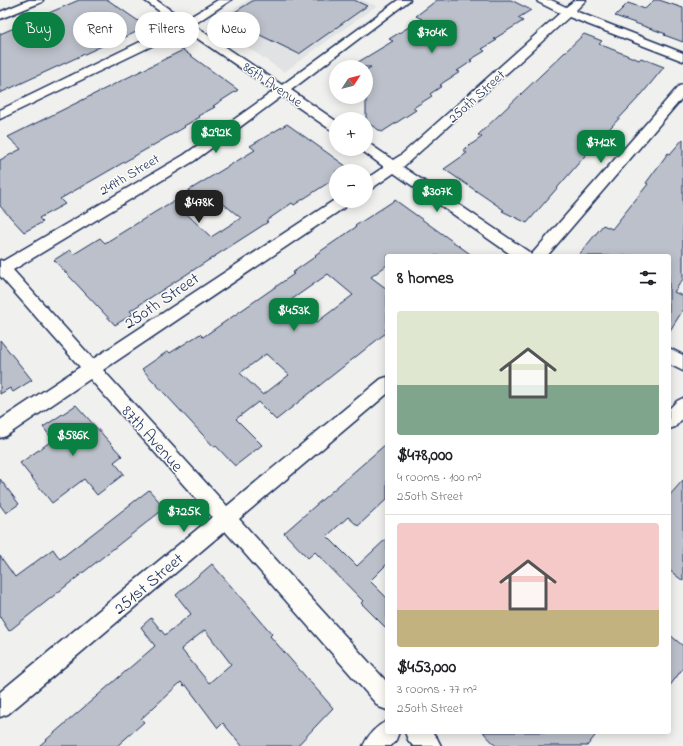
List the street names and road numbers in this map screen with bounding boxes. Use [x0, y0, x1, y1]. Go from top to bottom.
street label: 86th Avenue [238, 57, 307, 113]
street label: 250th Street [444, 65, 511, 129]
street label: 249th Street [96, 149, 164, 202]
street label: 250th Street [119, 267, 205, 336]
street label: 87th Avenue [115, 400, 189, 478]
street label: 251st Street [108, 547, 190, 621]

